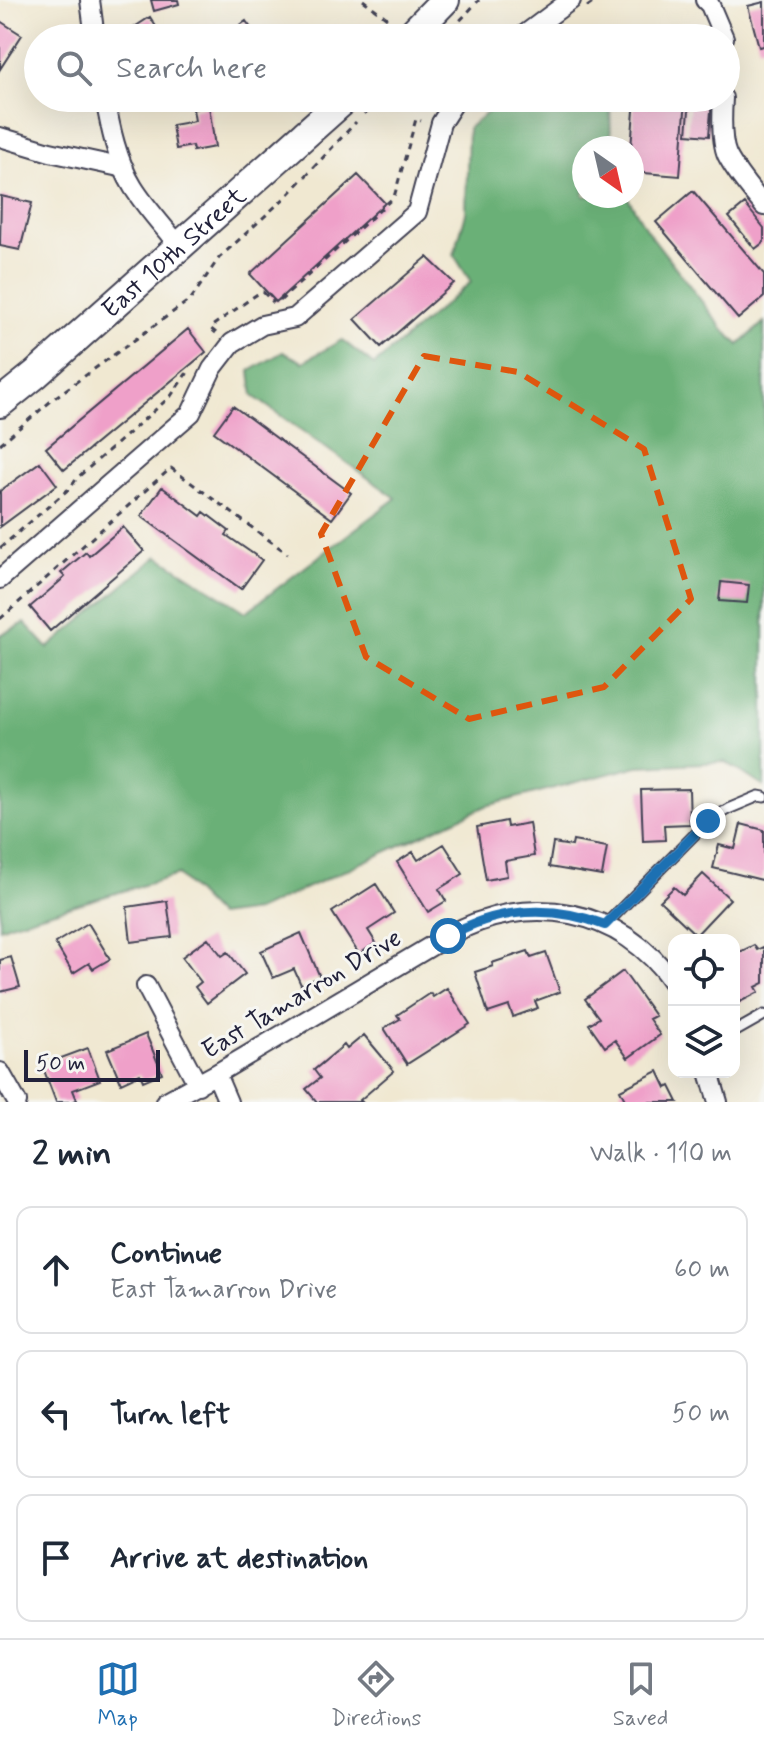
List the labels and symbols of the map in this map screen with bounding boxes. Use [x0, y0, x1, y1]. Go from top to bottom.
north arrow [572, 136, 644, 208]
street label: East 10th Street [95, 180, 254, 327]
route end [690, 803, 726, 839]
route start [430, 918, 466, 954]
street label: East Tamarron Drive [196, 922, 408, 1068]
scale bar [24, 1046, 160, 1082]

